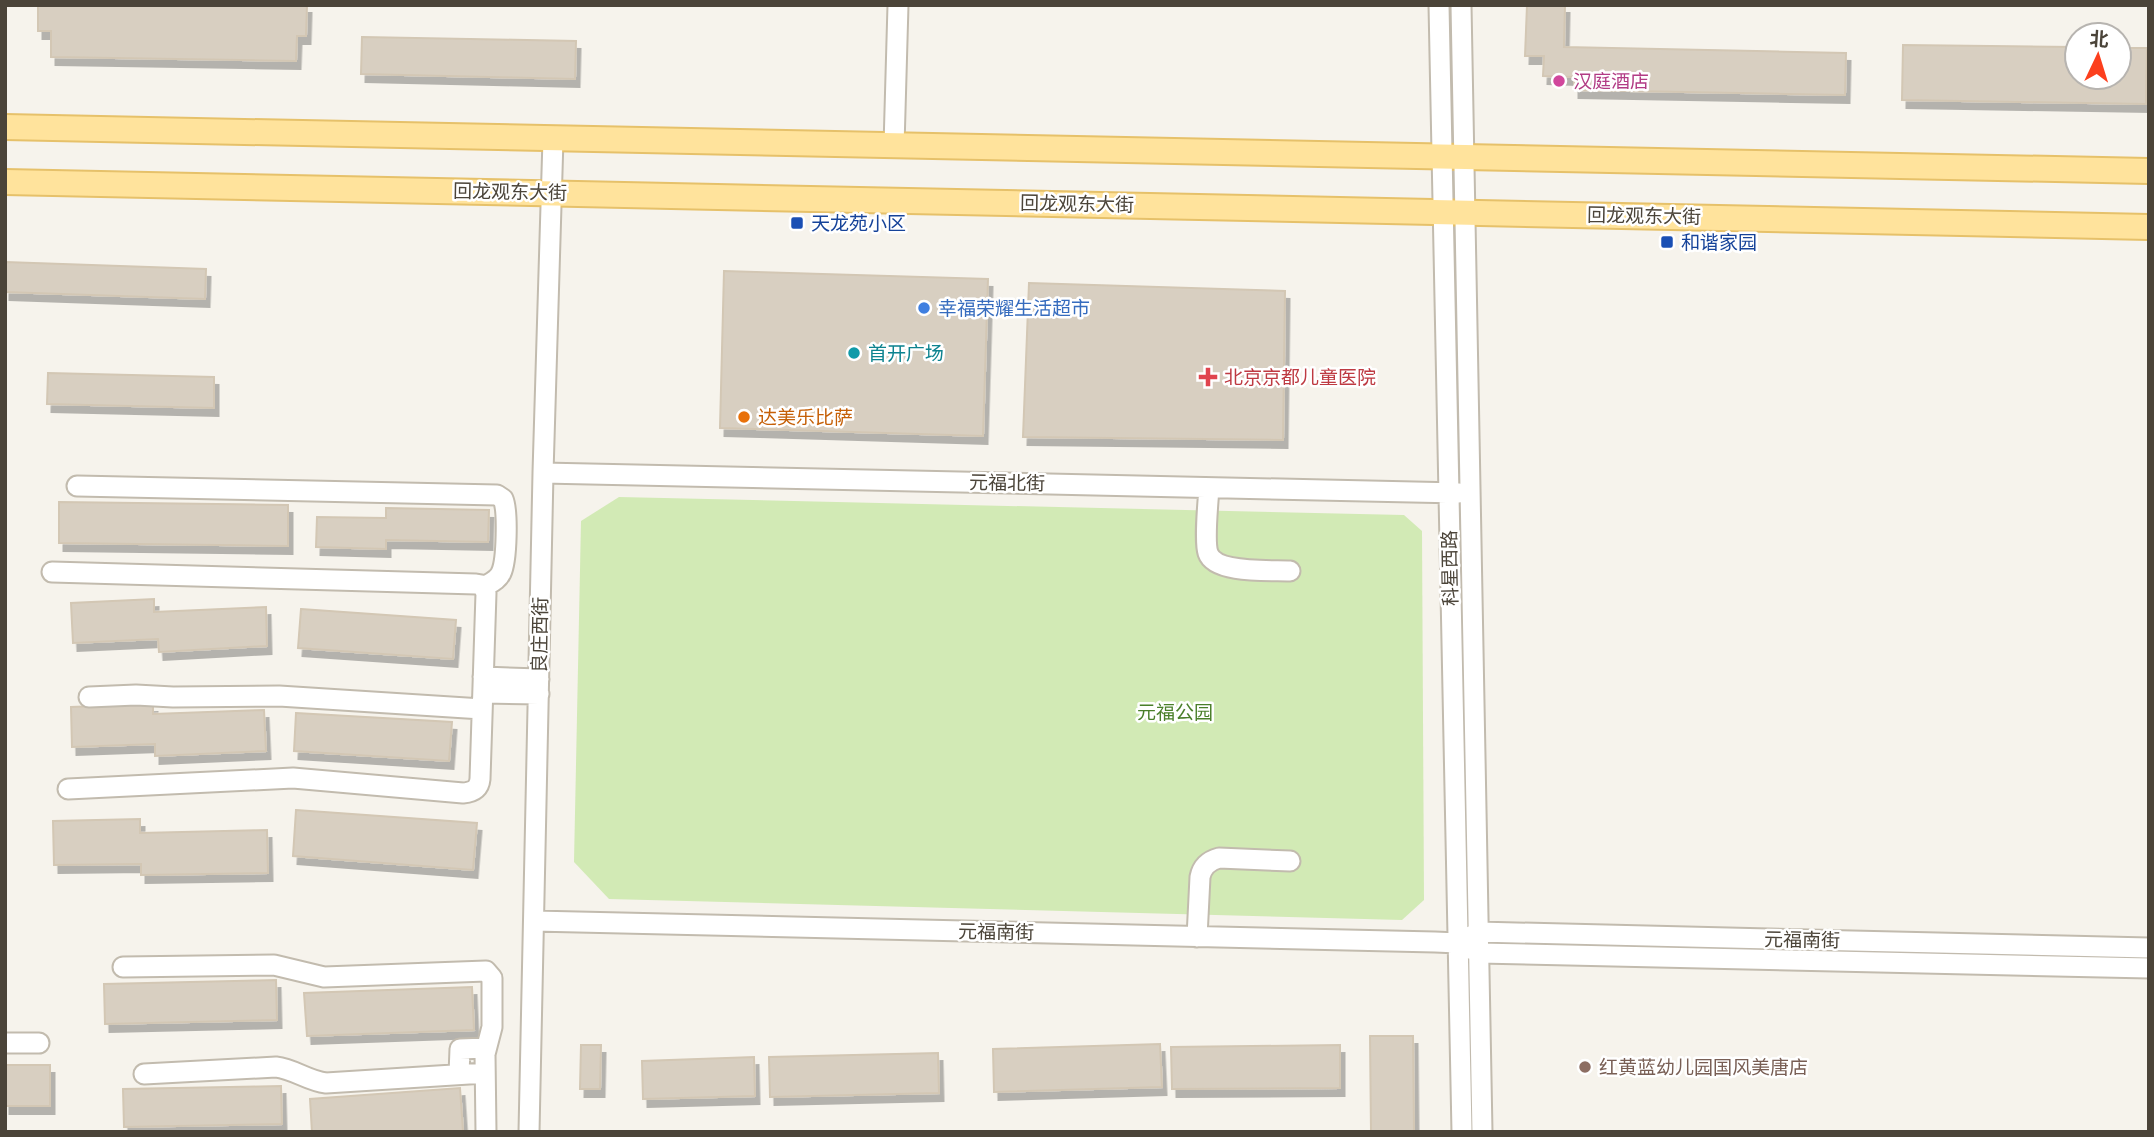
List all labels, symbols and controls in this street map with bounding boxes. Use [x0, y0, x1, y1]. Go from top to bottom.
north arrow [2063, 21, 2133, 91]
text: 北 [2089, 26, 2110, 53]
place label: 汉庭酒店 [1573, 69, 1649, 94]
marker: 汉庭酒店 [1551, 73, 1567, 89]
street label: 回龙观东大街 [453, 179, 567, 205]
street label: 回龙观东大街 [1020, 191, 1134, 217]
street label: 回龙观东大街 [1587, 203, 1701, 229]
place label: 天龙苑小区 [811, 211, 906, 236]
marker: 天龙苑小区 [789, 215, 805, 231]
place label: 和谐家园 [1681, 230, 1757, 255]
marker: 和谐家园 [1659, 234, 1675, 250]
place label: 幸福荣耀生活超市 [938, 296, 1090, 321]
marker: 幸福荣耀生活超市 [916, 300, 932, 316]
place label: 首开广场 [868, 341, 944, 366]
marker: 首开广场 [846, 345, 862, 361]
place label: 北京京都儿童医院 [1224, 365, 1376, 390]
marker: 北京京都儿童医院 [1198, 367, 1218, 387]
place label: 达美乐比萨 [758, 405, 853, 430]
marker: 达美乐比萨 [736, 409, 752, 425]
street label: 元福北街 [969, 470, 1045, 496]
street label: 科星西路 [1437, 530, 1463, 606]
street label: 良庄西街 [527, 597, 553, 673]
park label: 元福公园 [1137, 700, 1213, 725]
street label: 元福南街 [958, 919, 1034, 945]
street label: 元福南街 [1764, 927, 1840, 953]
place label: 红黄蓝幼儿园国风美唐店 [1599, 1055, 1808, 1080]
marker: 红黄蓝幼儿园国风美唐店 [1577, 1059, 1593, 1075]

